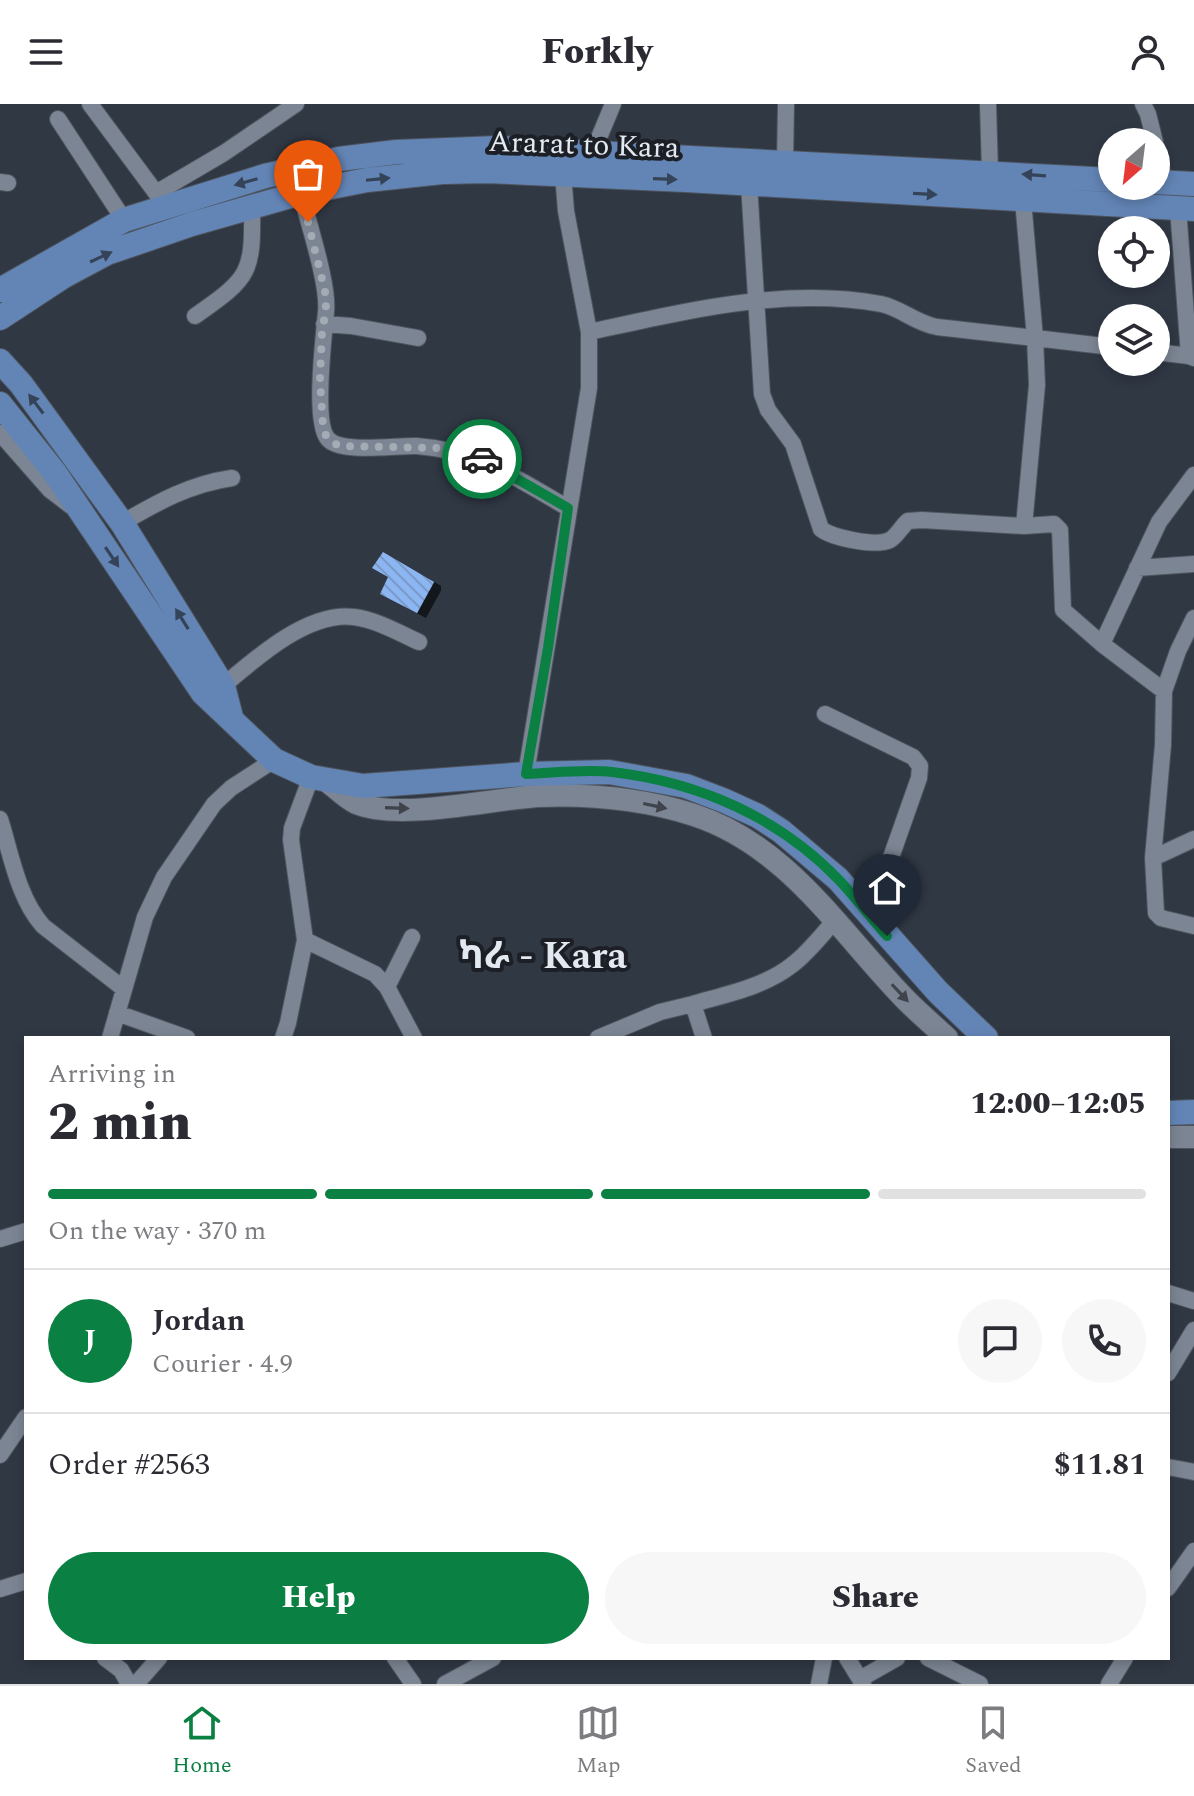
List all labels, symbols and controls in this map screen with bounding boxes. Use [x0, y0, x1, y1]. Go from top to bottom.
text: Forkly [542, 25, 652, 80]
icon: menu [24, 30, 68, 74]
icon: person [1126, 30, 1170, 74]
street label: Ararat to Kara [488, 119, 681, 171]
north arrow [1098, 128, 1170, 200]
map controls [1098, 128, 1170, 376]
pin [274, 140, 342, 222]
icon: bag [286, 152, 330, 196]
one-way arrow [1021, 168, 1046, 181]
one-way arrow [366, 172, 391, 185]
one-way arrow [653, 173, 678, 186]
one-way arrow [234, 176, 258, 189]
one-way arrow [913, 188, 938, 201]
button: locate [1098, 216, 1170, 288]
one-way arrow [90, 250, 113, 264]
button: layers [1098, 304, 1170, 376]
one-way arrow [29, 394, 45, 415]
courier [442, 419, 522, 499]
icon: car [460, 437, 504, 481]
one-way arrow [104, 547, 119, 568]
one-way arrow [175, 608, 190, 631]
one-way arrow [643, 800, 668, 813]
one-way arrow [385, 801, 410, 814]
pin [853, 854, 921, 936]
icon: home [865, 866, 909, 910]
district label: ካራ - Kara [459, 928, 628, 986]
one-way arrow [891, 983, 909, 1002]
text: Arriving in [48, 1054, 176, 1094]
text: 12:00–12:05 [970, 1081, 1146, 1127]
text: 2 min [48, 1084, 192, 1163]
text: On the way · 370 m [48, 1211, 266, 1251]
text: Jordan [152, 1298, 245, 1344]
button: chat [958, 1299, 1042, 1383]
button: phone [1062, 1299, 1146, 1383]
text: J [84, 1318, 96, 1364]
text: Courier · 4.9 [152, 1344, 293, 1384]
text: Order #2563 [48, 1442, 210, 1488]
text: $11.81 [1054, 1442, 1146, 1488]
button: Help [48, 1552, 589, 1644]
button: Share [605, 1552, 1146, 1644]
tab: Home [172, 1701, 232, 1782]
tab: Map [576, 1701, 621, 1782]
tab: Saved [965, 1701, 1022, 1782]

